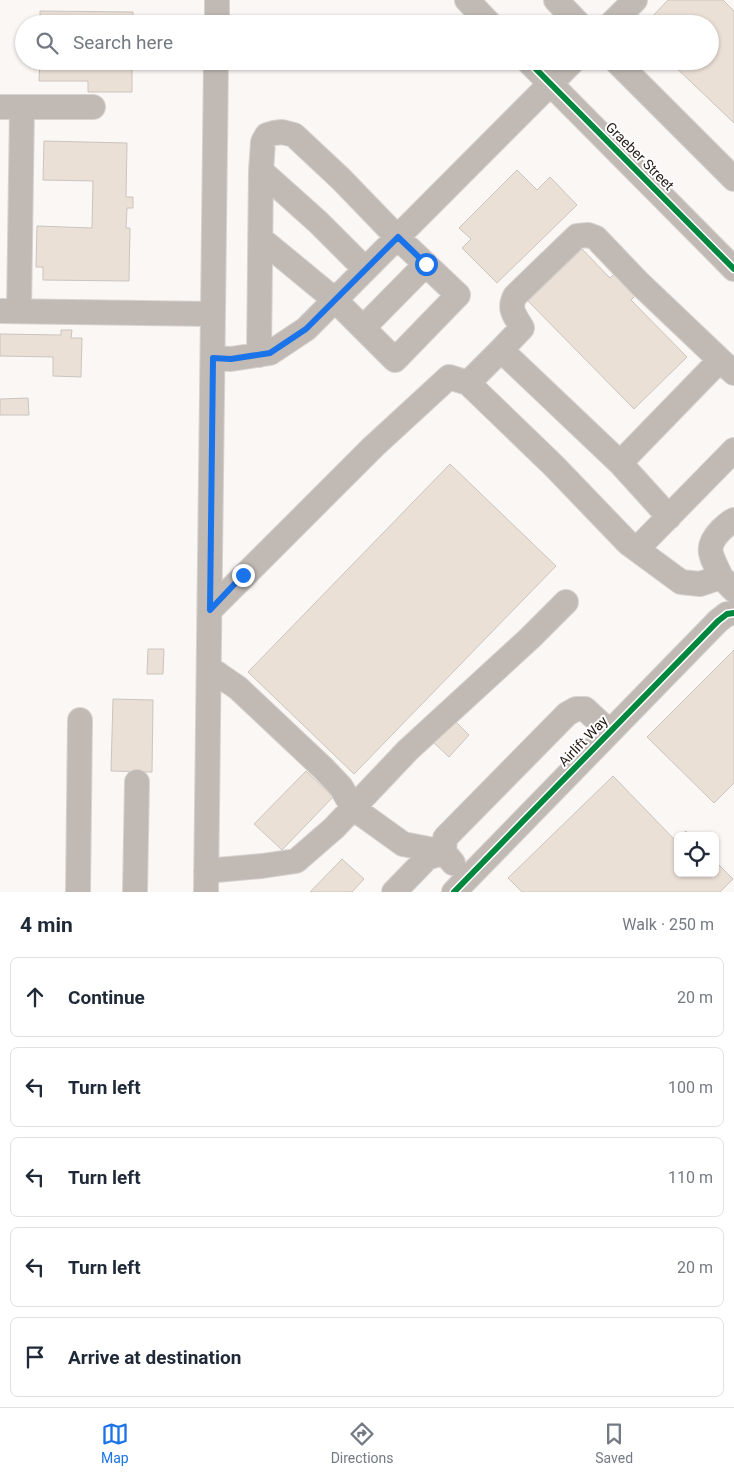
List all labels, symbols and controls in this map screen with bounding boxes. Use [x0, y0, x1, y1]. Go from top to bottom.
search box [15, 15, 719, 70]
icon: search [33, 29, 61, 57]
text: Search here [73, 31, 173, 54]
street label: Graeber Street [603, 119, 678, 194]
route start [415, 253, 438, 276]
route end [232, 564, 255, 587]
street label: Airlift Way [555, 712, 611, 769]
map controls [674, 832, 719, 877]
button: locate [674, 832, 719, 877]
text: 4 min [20, 913, 73, 937]
text: Walk · 250 m [622, 915, 714, 934]
icon: ahead [21, 983, 49, 1011]
text: Continue [68, 986, 145, 1009]
text: 20 m [677, 988, 713, 1007]
icon: left [21, 1073, 49, 1101]
text: Turn left [68, 1076, 141, 1099]
text: 100 m [668, 1078, 713, 1097]
icon: left [21, 1163, 49, 1191]
text: Turn left [68, 1166, 141, 1189]
text: 110 m [668, 1168, 713, 1187]
icon: left [21, 1253, 49, 1281]
text: Turn left [68, 1256, 141, 1279]
text: 20 m [677, 1258, 713, 1277]
icon: arrive [21, 1343, 49, 1371]
text: Arrive at destination [68, 1346, 241, 1369]
tab: Map [101, 1420, 129, 1466]
tab: Directions [331, 1420, 394, 1466]
tab: Saved [595, 1420, 633, 1466]

